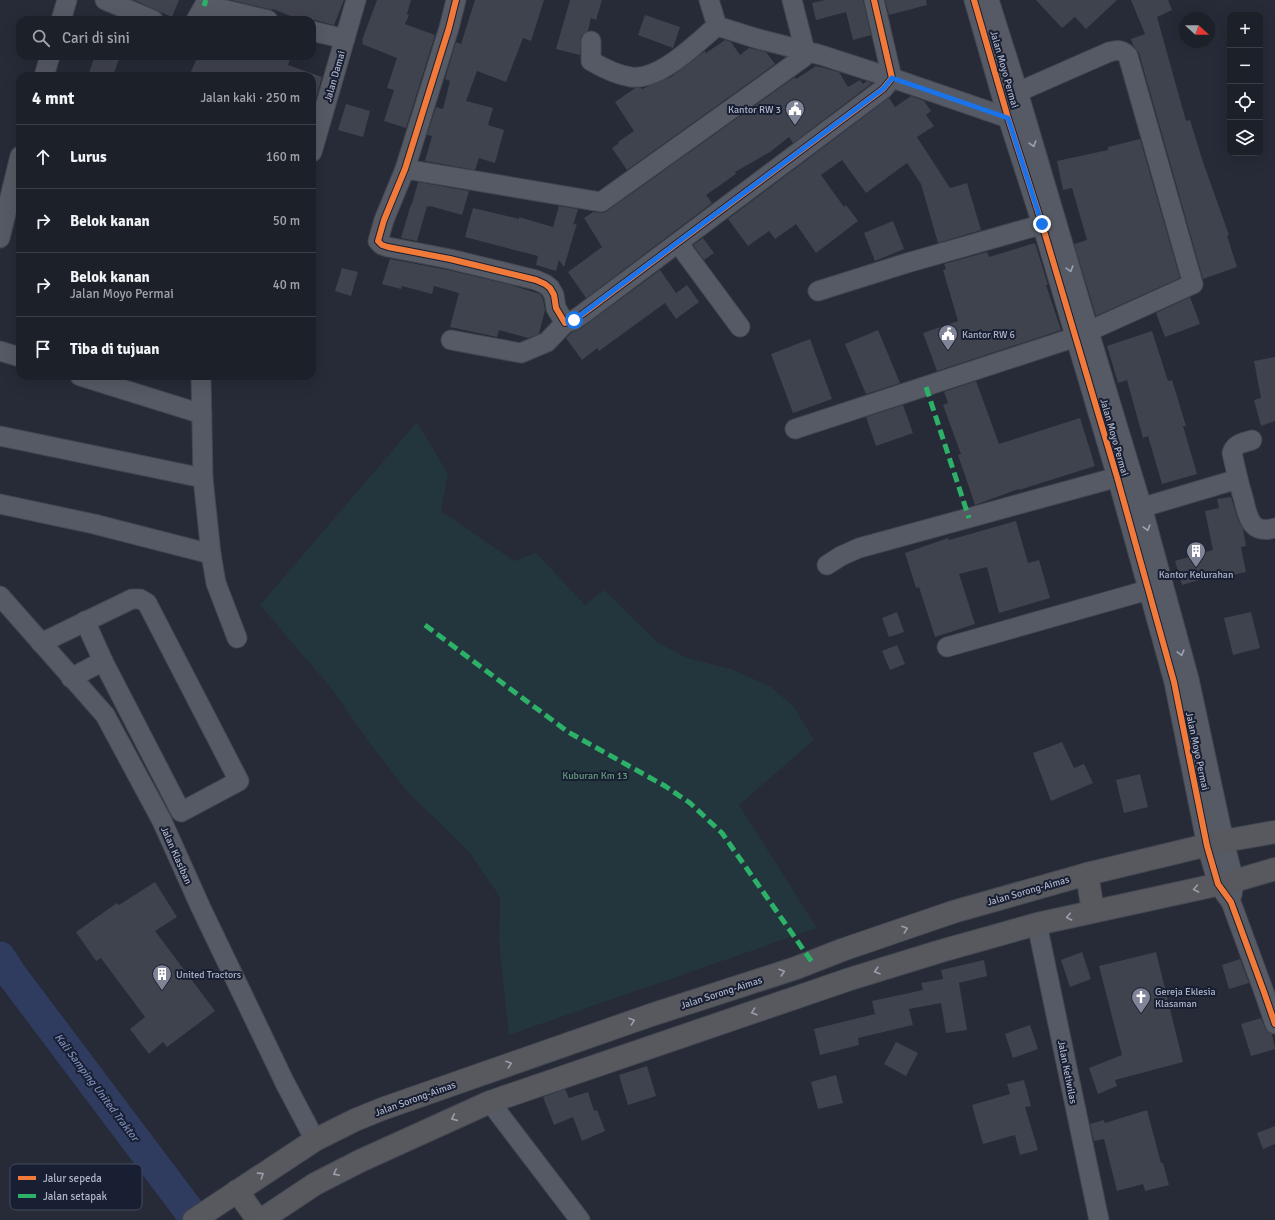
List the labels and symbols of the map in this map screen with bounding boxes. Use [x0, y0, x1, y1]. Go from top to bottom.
north arrow [1179, 12, 1215, 48]
street label: Jalan Moyo Permai [987, 29, 1021, 109]
street label: Jalan Damai [322, 50, 348, 103]
public building icon: Kantor RW 3 [784, 98, 806, 126]
place label: Kantor RW 3 [728, 104, 781, 116]
one-way arrow [1028, 141, 1037, 148]
route end [1033, 215, 1051, 233]
one-way arrow [1065, 265, 1074, 272]
route start [565, 311, 583, 329]
public building icon: Kantor RW 6 [937, 323, 959, 351]
place label: Kantor RW 6 [962, 329, 1015, 341]
street label: Jalan Moyo Permai [1097, 397, 1131, 477]
one-way arrow [1143, 524, 1151, 531]
building icon: Kantor Kelurahan [1185, 540, 1207, 568]
place label: Kantor Kelurahan [1159, 569, 1233, 581]
one-way arrow [1177, 650, 1185, 656]
street label: Jalan Moyo Permai [1183, 711, 1211, 792]
park label: Kuburan Km 13 [562, 770, 628, 782]
street label: Jalan Klasiban [158, 825, 194, 886]
street label: Jalan Sorong-Aimas [986, 873, 1071, 908]
one-way arrow [1193, 884, 1200, 892]
one-way arrow [1066, 912, 1073, 920]
one-way arrow [901, 925, 908, 933]
building icon: United Tractors [151, 963, 173, 991]
one-way arrow [874, 966, 881, 974]
place label: United Tractors [176, 969, 242, 981]
one-way arrow [779, 969, 786, 977]
street label: Jalan Sorong-Aimas [679, 974, 764, 1012]
church icon: Gereja Eklesia Klasaman [1130, 986, 1152, 1014]
place label: Gereja Eklesia Klasaman [1155, 986, 1216, 1010]
one-way arrow [750, 1007, 757, 1016]
one-way arrow [628, 1018, 635, 1026]
water label: Kali Samping United Traktor [52, 1031, 143, 1145]
street label: Jalan Ketiwilas [1055, 1039, 1079, 1106]
one-way arrow [506, 1061, 513, 1069]
street label: Jalan Sorong-Aimas [373, 1079, 458, 1119]
one-way arrow [451, 1114, 458, 1122]
legend [10, 1164, 142, 1210]
one-way arrow [333, 1168, 340, 1176]
text: Jalur sepeda [43, 1172, 102, 1185]
one-way arrow [257, 1173, 264, 1180]
text: Jalan setapak [43, 1190, 108, 1203]

